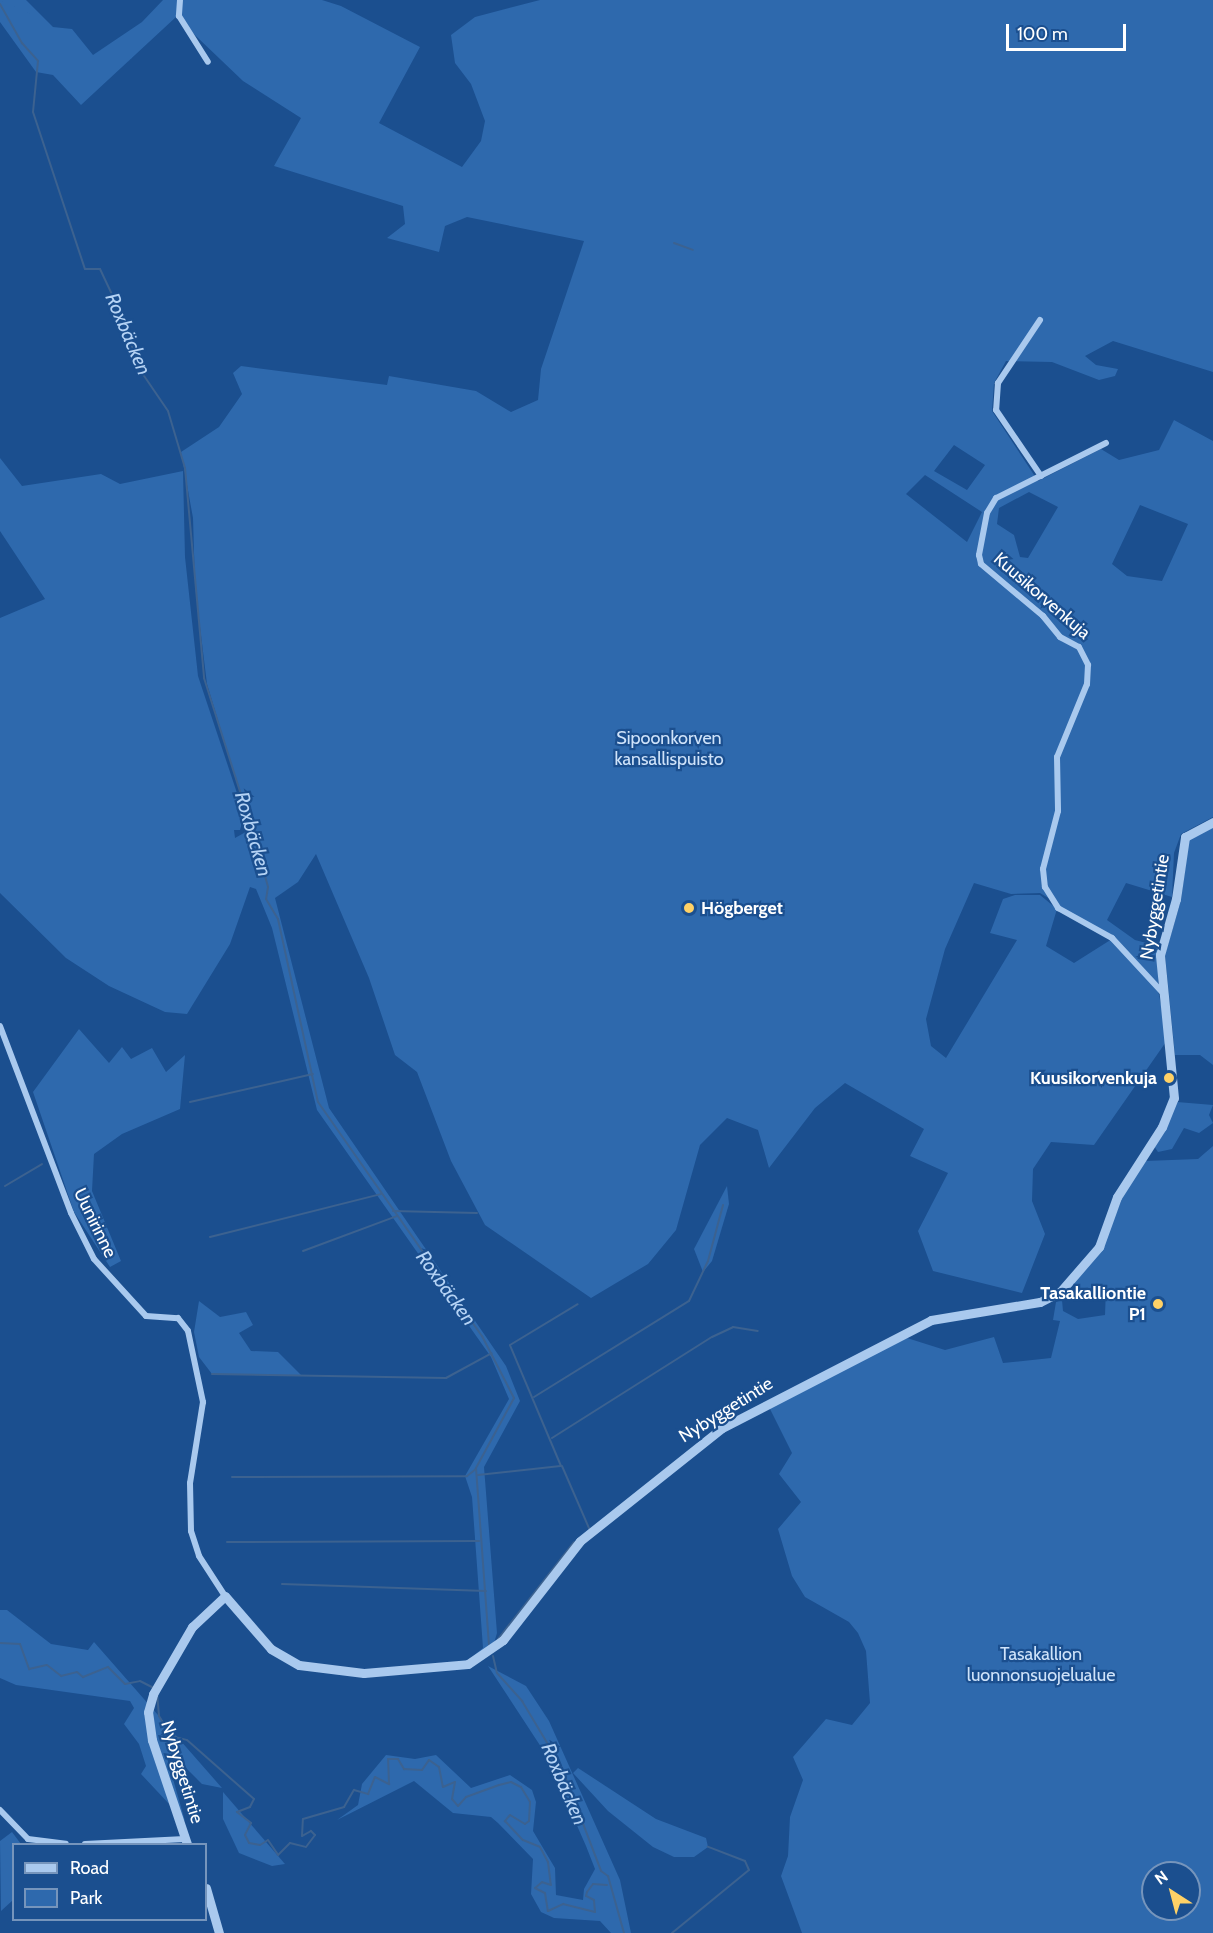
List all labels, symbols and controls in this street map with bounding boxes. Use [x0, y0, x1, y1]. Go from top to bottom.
scale bar [1009, 12, 1129, 50]
text: 100 m [1017, 23, 1068, 45]
water label: Roxbäcken [100, 289, 156, 379]
street label: Kuusikorvenkuja [989, 548, 1095, 644]
park label: Sipoonkorven kansallispuisto [614, 728, 724, 771]
water label: Roxbäcken [229, 789, 277, 879]
street label: Nybyggetintie [1136, 853, 1174, 961]
place label: Högberget [701, 897, 783, 919]
marker: Högberget [682, 901, 696, 915]
place label: Kuusikorvenkuja [1030, 1067, 1157, 1089]
marker: Kuusikorvenkuja [1162, 1071, 1176, 1085]
street label: Uunirinne [69, 1185, 121, 1261]
water label: Roxbäcken [411, 1246, 481, 1330]
place label: Tasakalliontie P1 [1040, 1283, 1146, 1326]
marker: Tasakalliontie P1 [1151, 1297, 1165, 1311]
street label: Nybyggetintie [675, 1373, 777, 1447]
park label: Tasakallion luonnonsuojelualue [967, 1644, 1115, 1686]
street label: Nybyggetintie [156, 1718, 208, 1826]
water label: Roxbäcken [536, 1739, 592, 1829]
legend [12, 1843, 207, 1921]
text: Road [70, 1857, 109, 1879]
north arrow [1141, 1861, 1201, 1921]
text: N [1151, 1867, 1171, 1889]
text: Park [70, 1887, 102, 1909]

